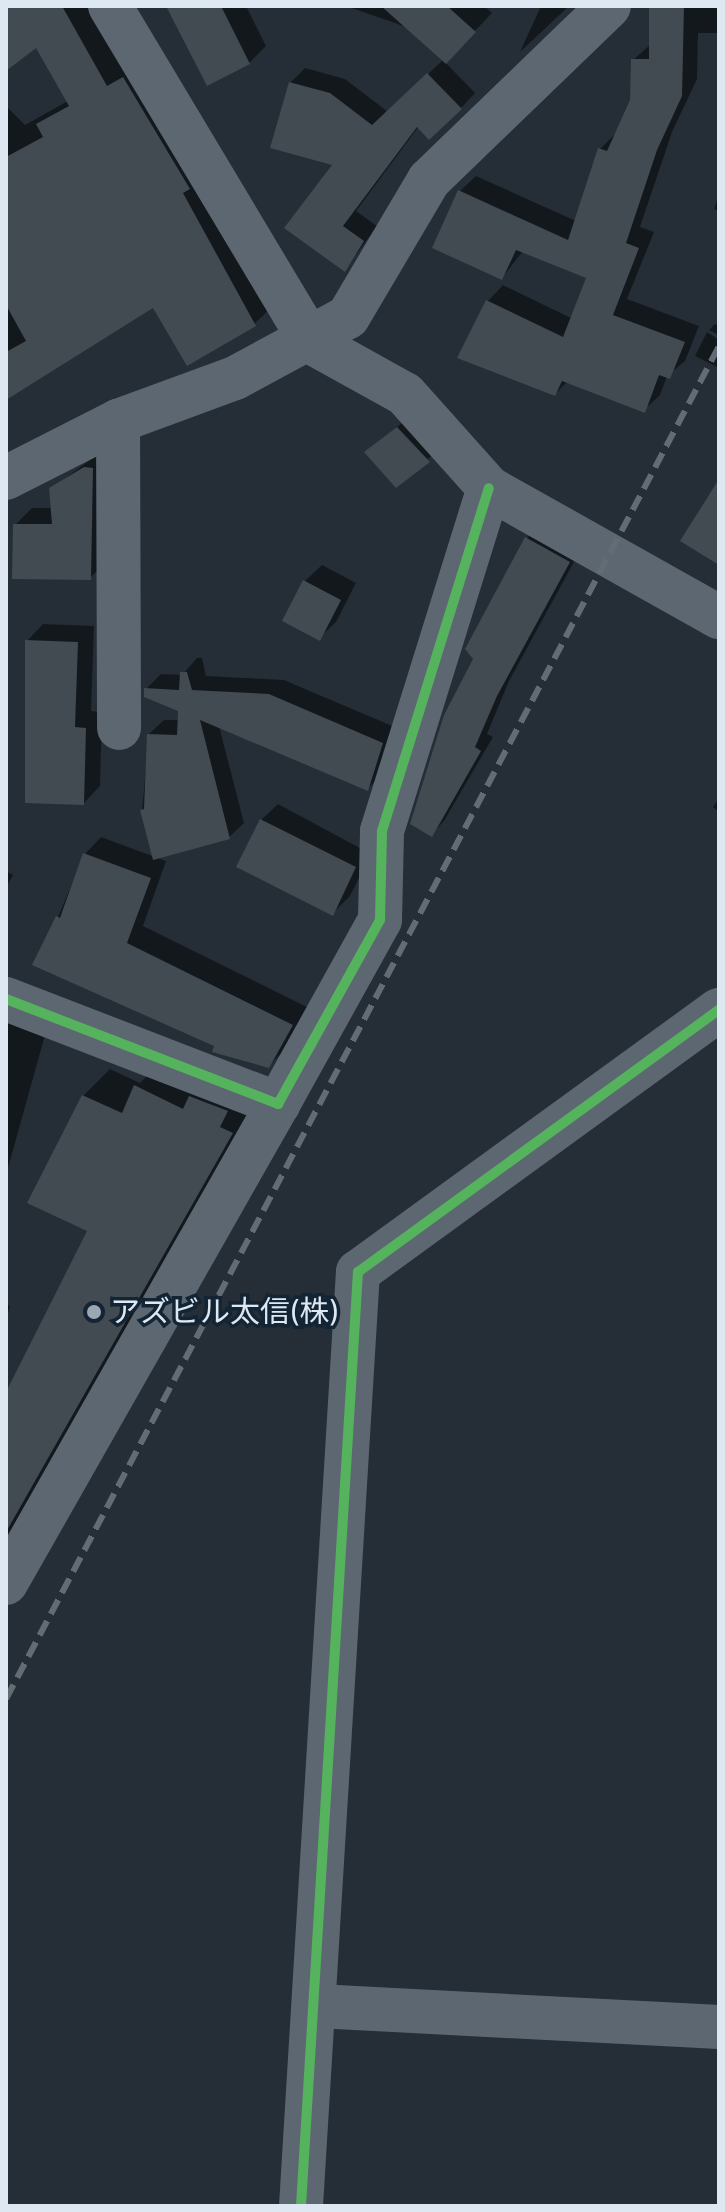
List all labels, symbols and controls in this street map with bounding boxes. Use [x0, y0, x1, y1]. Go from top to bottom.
place label: アズビル太信(株) [110, 1294, 339, 1330]
marker: アズビル太信(株) [85, 1303, 103, 1321]

